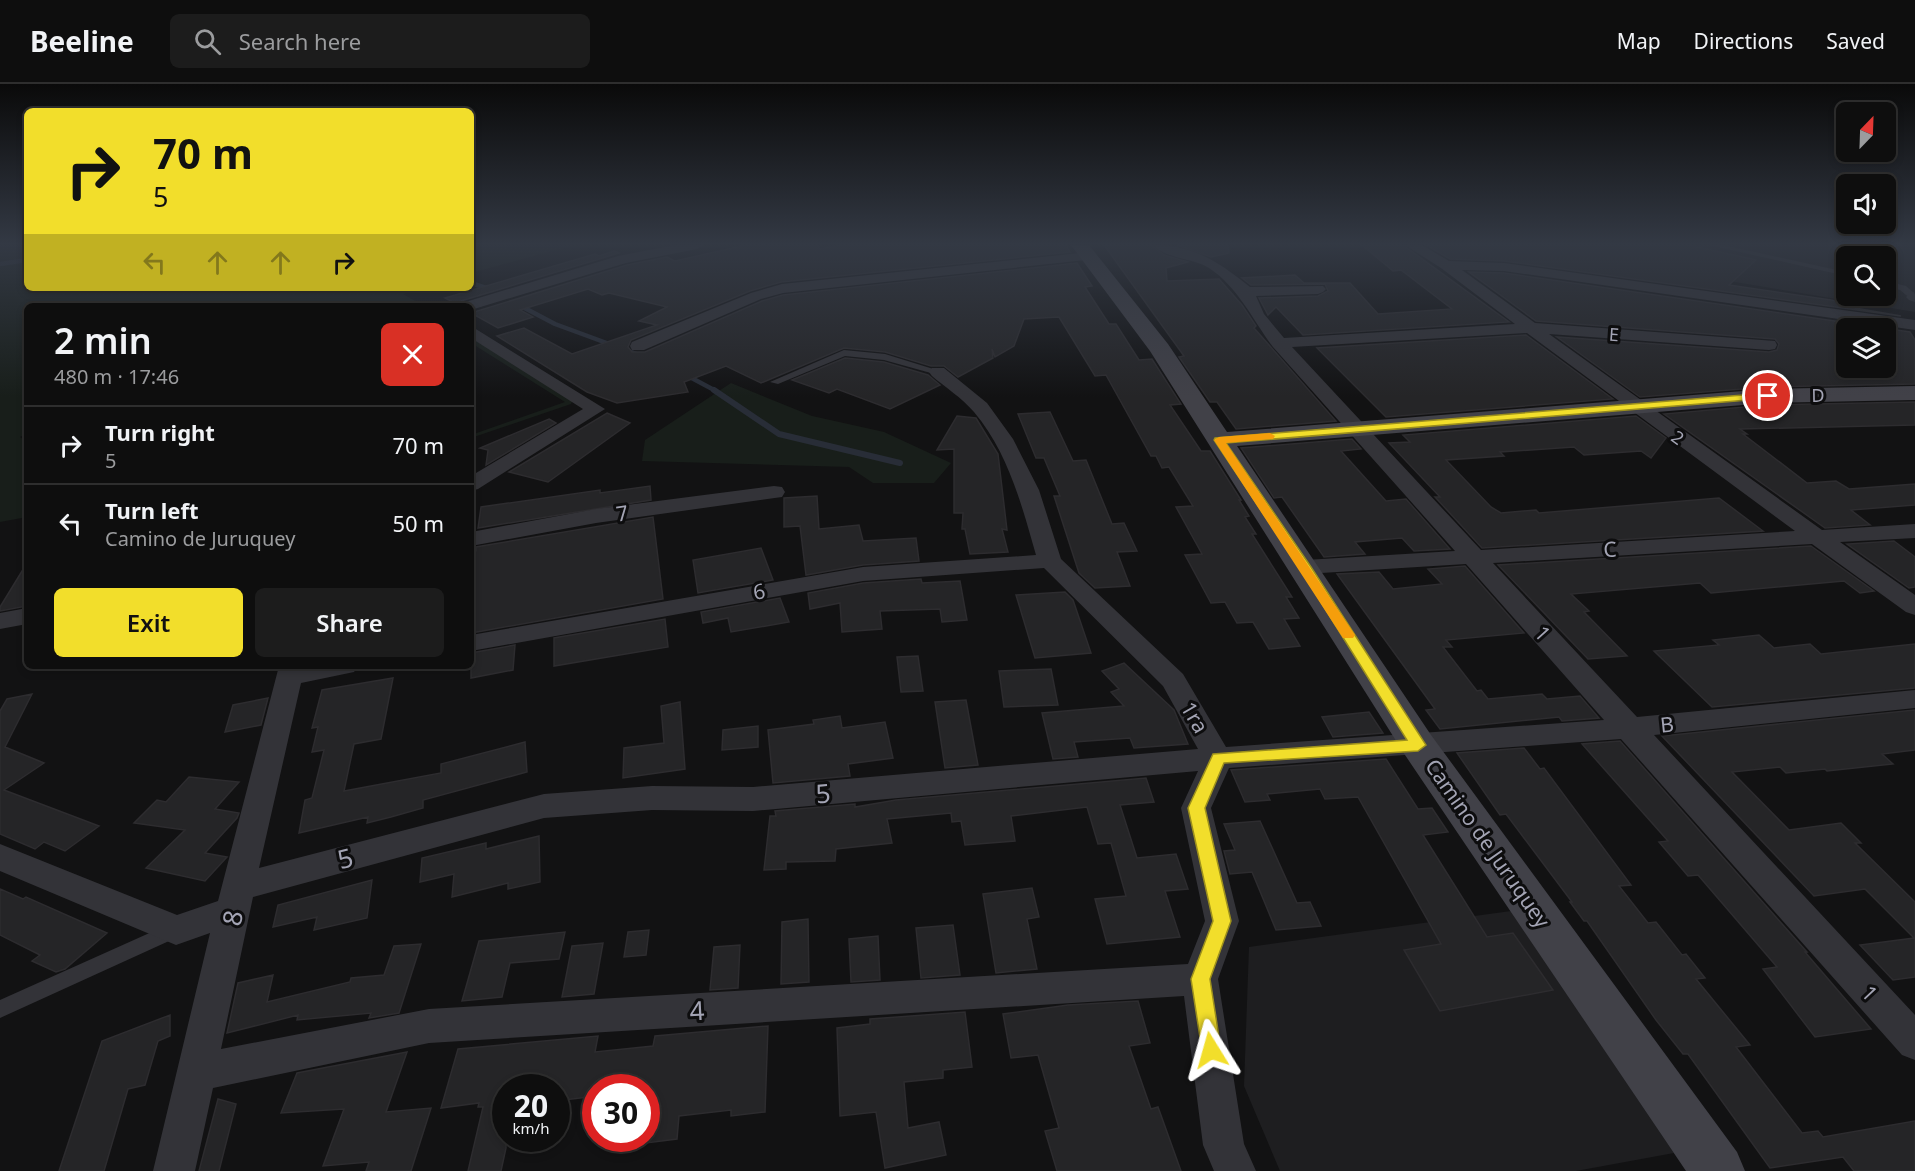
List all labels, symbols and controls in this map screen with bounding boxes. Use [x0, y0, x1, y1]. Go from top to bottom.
search box [170, 14, 590, 68]
text: Beeline [30, 22, 134, 60]
icon: search [191, 25, 224, 58]
text: Search here [239, 26, 361, 56]
text: Map [1617, 27, 1661, 55]
text: Directions [1694, 27, 1793, 55]
text: Saved [1826, 27, 1885, 55]
north arrow [1836, 102, 1896, 162]
map controls [1836, 102, 1896, 378]
text: 70 m [153, 124, 253, 181]
icon: right [54, 132, 132, 210]
button: sound [1836, 174, 1896, 234]
text: 5 [153, 178, 168, 215]
icon: left [138, 246, 171, 279]
icon: ahead [201, 246, 234, 279]
icon: ahead [264, 246, 297, 279]
icon: right [327, 246, 360, 279]
button: search [1836, 246, 1896, 306]
text: 2 min [54, 316, 152, 365]
button: layers [1836, 318, 1896, 378]
street label: E [1608, 322, 1620, 346]
button: close [381, 323, 444, 386]
text: 480 m · 17:46 [54, 363, 179, 390]
pin [1742, 370, 1793, 421]
icon: arrive [1751, 379, 1784, 412]
street label: D [1811, 383, 1825, 407]
text: Turn right [105, 417, 215, 447]
street label: 2 [1667, 424, 1689, 450]
icon: right [54, 429, 87, 462]
text: 70 m [393, 430, 444, 460]
text: 5 [105, 447, 116, 474]
text: Turn left [105, 495, 199, 525]
street label: 7 [614, 498, 630, 528]
icon: left [54, 507, 87, 540]
text: 50 m [393, 508, 444, 538]
text: Camino de Juruquey [105, 525, 295, 552]
street label: C [1603, 535, 1617, 563]
street label: 6 [751, 576, 767, 606]
button: Exit [54, 588, 243, 657]
button: Share [255, 588, 444, 657]
street label: 1 [1529, 619, 1557, 647]
street label: 1ra [1175, 696, 1215, 738]
street label: B [1659, 709, 1675, 739]
street label: Camino de Juruquey [1419, 753, 1557, 933]
street label: 5 [814, 774, 832, 812]
street label: 5 [333, 839, 357, 877]
street label: 8 [213, 907, 251, 929]
street label: 1 [1856, 979, 1884, 1007]
street label: 4 [689, 992, 705, 1028]
position arrow [1179, 1018, 1243, 1082]
speed limit sign: 30 [582, 1074, 660, 1152]
text: 20 [514, 1085, 548, 1126]
text: km/h [513, 1118, 549, 1138]

